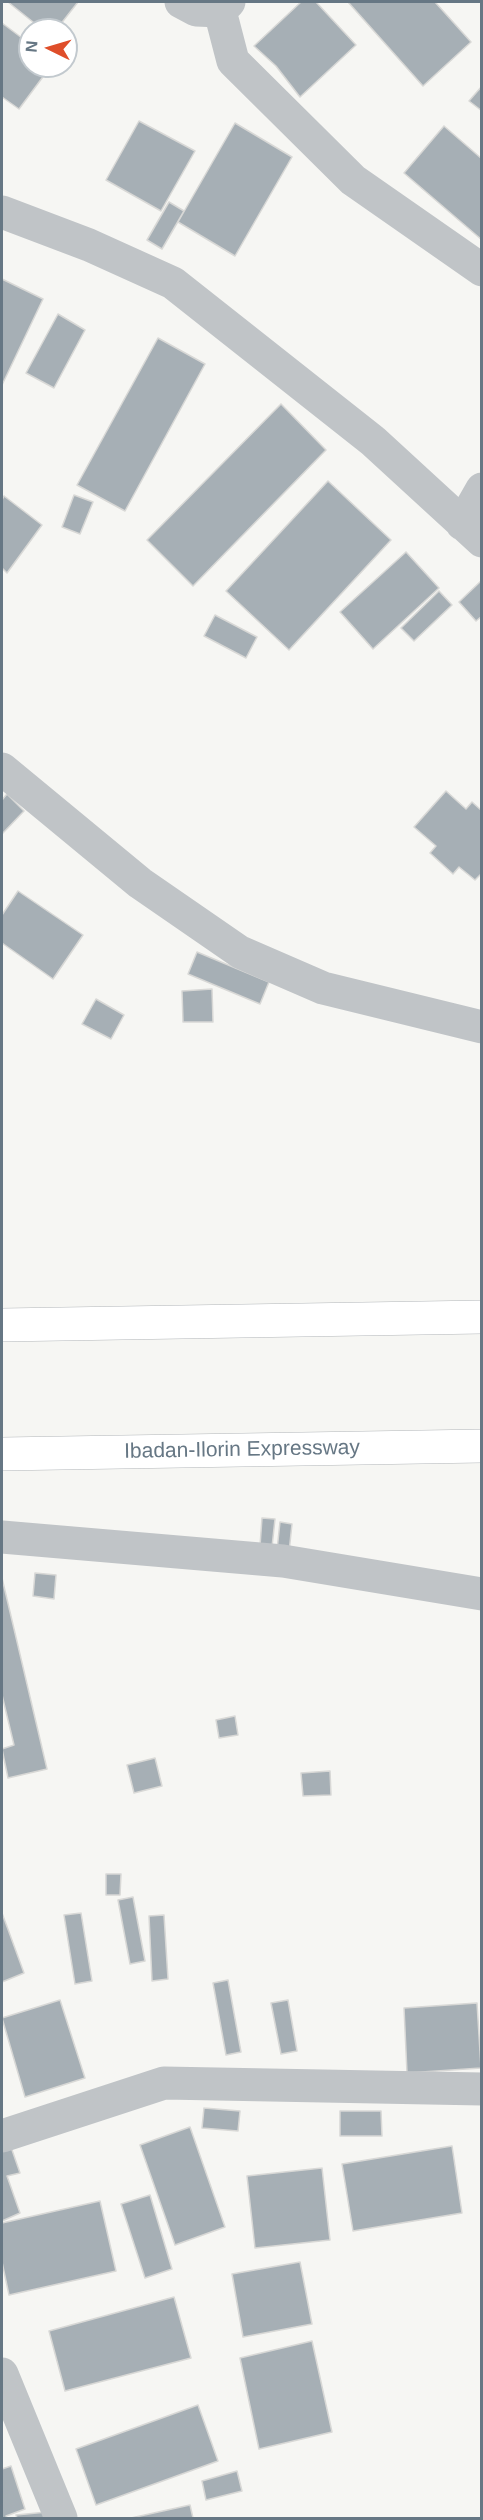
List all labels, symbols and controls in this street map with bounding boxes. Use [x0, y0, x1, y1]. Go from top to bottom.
north arrow [18, 18, 78, 78]
text: N [23, 40, 41, 53]
street label: Ibadan-Ilorin Expressway [124, 1435, 360, 1465]

